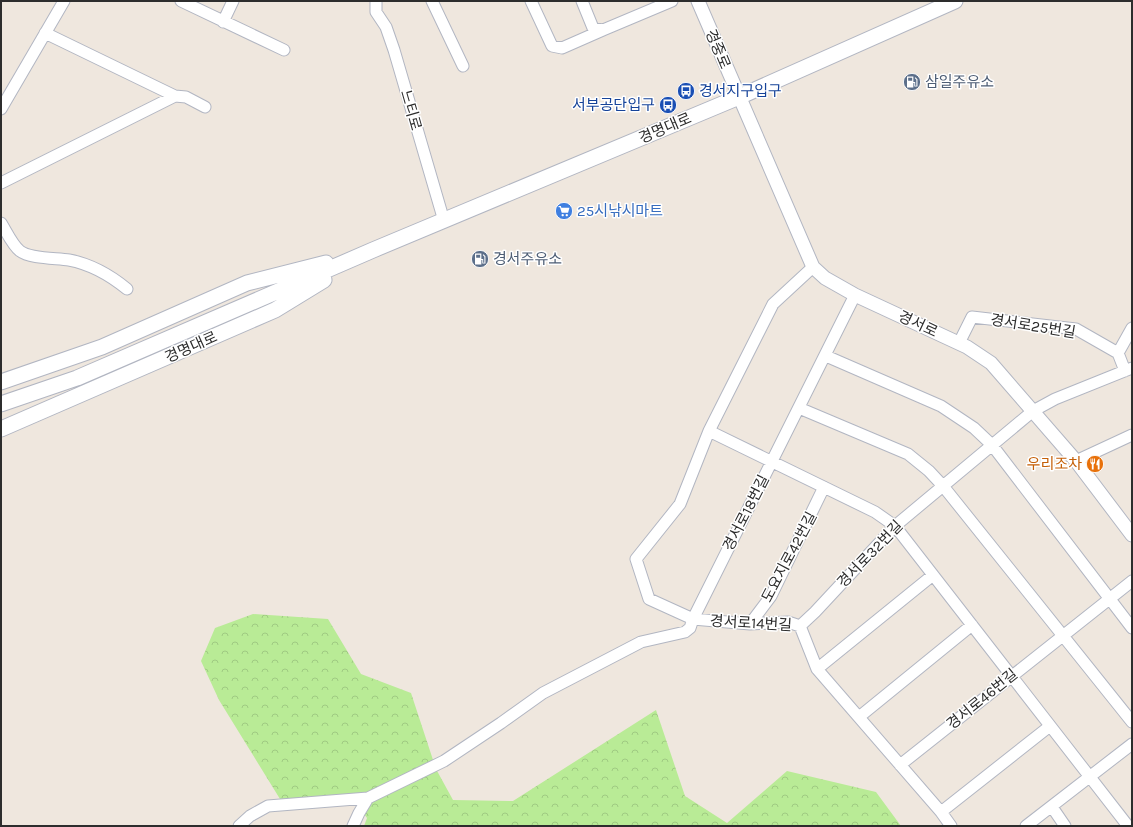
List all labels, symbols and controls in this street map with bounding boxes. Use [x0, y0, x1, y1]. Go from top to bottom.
street label: 경중로 [702, 26, 734, 72]
fuel station icon: 삼일주유소 [902, 72, 922, 92]
place label: 삼일주유소 [925, 73, 994, 91]
bus stop icon: 경서지구입구 [676, 81, 696, 101]
place label: 경서지구입구 [699, 82, 782, 100]
street label: 느티로 [397, 88, 425, 132]
bus stop icon: 서부공단입구 [658, 95, 678, 115]
place label: 서부공단입구 [572, 96, 655, 114]
street label: 경명대로 [636, 109, 694, 147]
supermarket icon: 25시낚시마트 [554, 201, 574, 221]
place label: 25시낚시마트 [577, 202, 663, 220]
fuel station icon: 경서주유소 [470, 249, 490, 269]
place label: 경서주유소 [493, 250, 562, 268]
street label: 경서로 [895, 307, 941, 341]
street label: 경서로25번길 [989, 310, 1077, 342]
street label: 경명대로 [162, 328, 220, 366]
restaurant icon: 우리조차 [1085, 454, 1105, 474]
place label: 우리조차 [1027, 455, 1082, 473]
street label: 경서로18번길 [719, 472, 773, 554]
street label: 도요지로42번길 [758, 509, 820, 605]
street label: 경서로32번길 [833, 517, 907, 591]
street label: 경서로14번길 [709, 612, 793, 634]
street label: 경서로46번길 [943, 665, 1021, 733]

